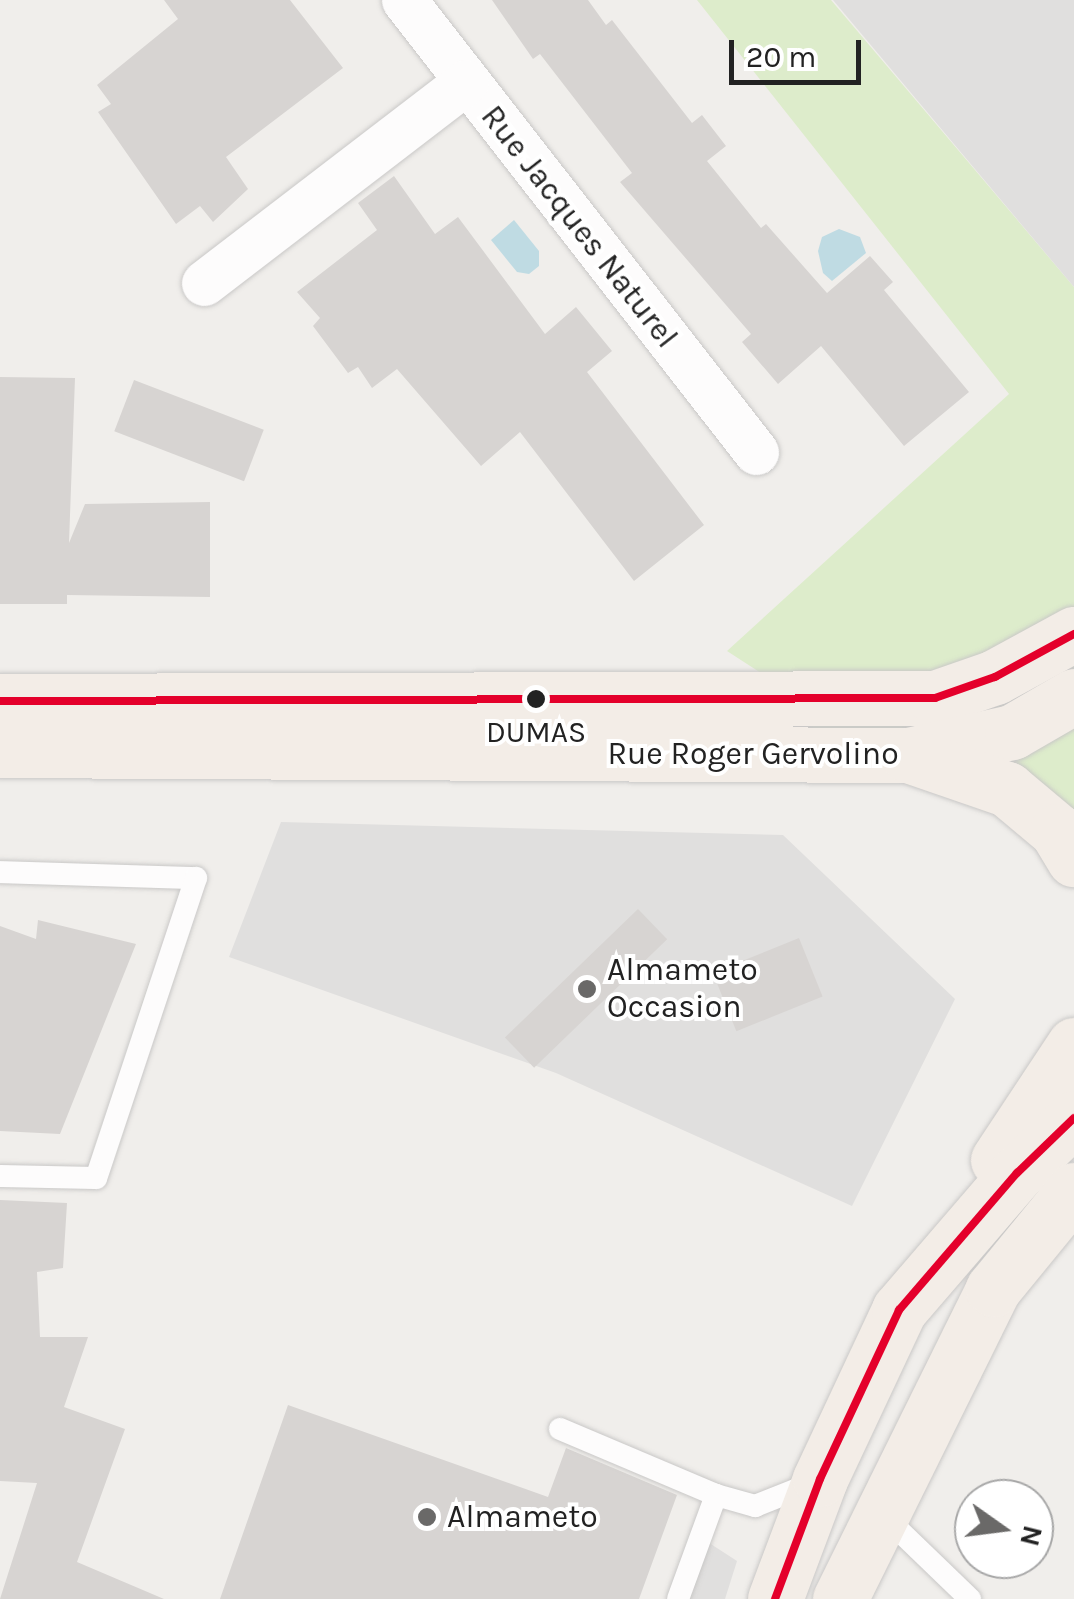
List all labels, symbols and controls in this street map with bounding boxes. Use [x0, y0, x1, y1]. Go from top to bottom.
scale bar [734, 20, 866, 82]
text: 20 m [746, 39, 816, 75]
street label: Rue Jacques Naturel [472, 98, 686, 356]
marker: DUMAS [526, 689, 546, 709]
place label: DUMAS [486, 714, 586, 750]
street label: Rue Roger Gervolino [607, 735, 899, 773]
place label: Almameto Occasion [607, 952, 758, 1027]
marker: Almameto Occasion [576, 978, 598, 1000]
north arrow [954, 1479, 1054, 1579]
place label: Almameto [447, 1498, 598, 1536]
marker: Almameto [416, 1506, 438, 1528]
text: N [1013, 1522, 1050, 1550]

